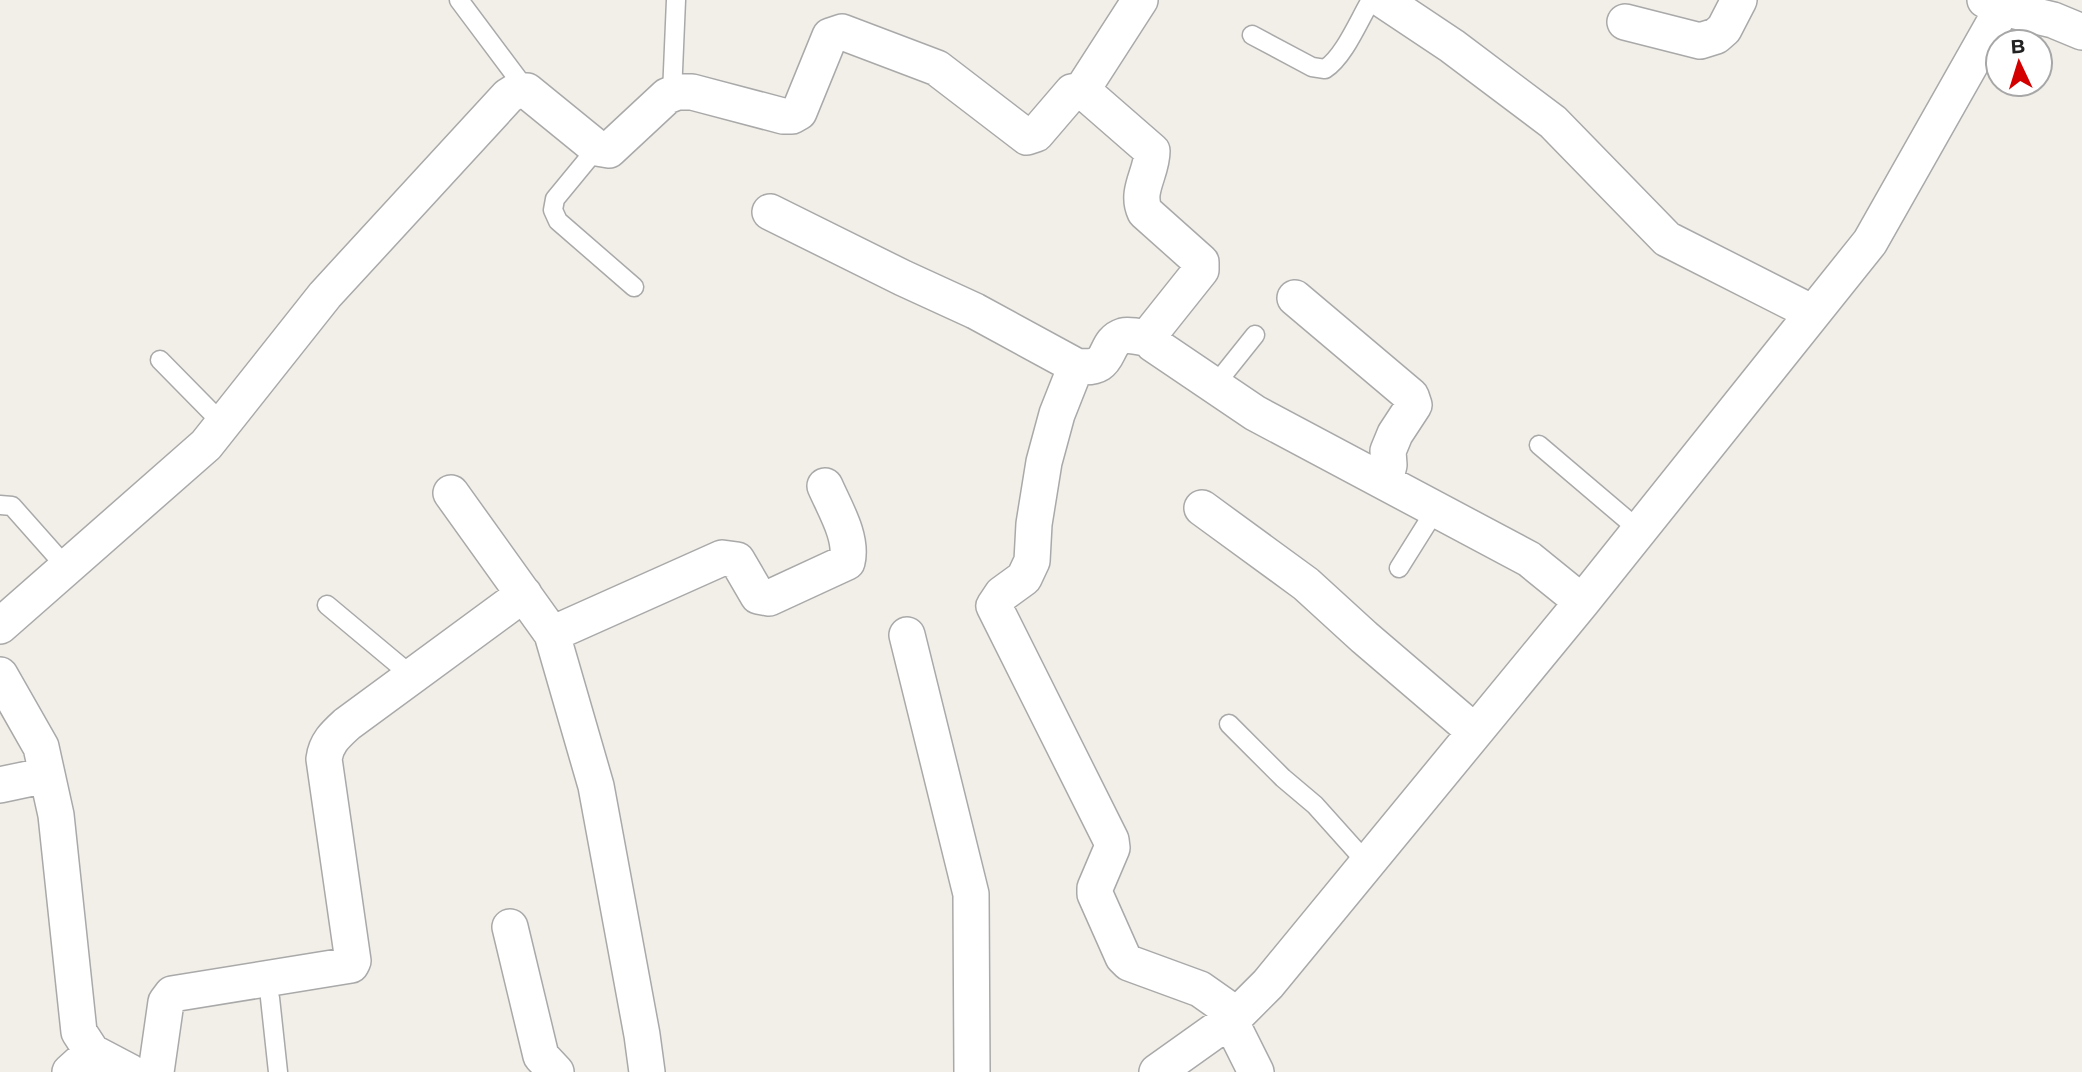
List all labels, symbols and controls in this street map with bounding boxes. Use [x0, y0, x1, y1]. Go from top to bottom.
north arrow [1984, 28, 2054, 98]
text: B [2010, 35, 2026, 59]

